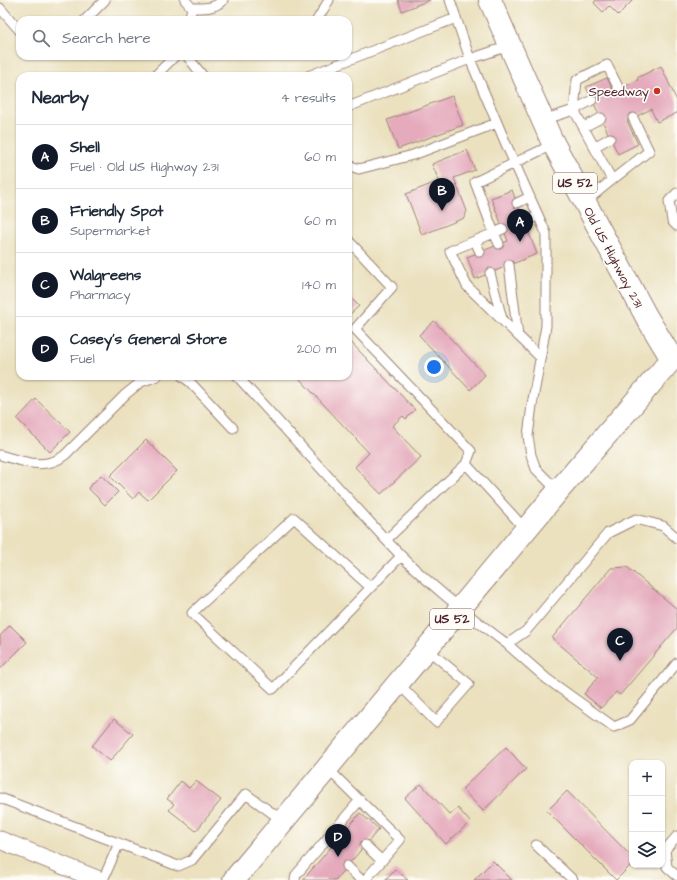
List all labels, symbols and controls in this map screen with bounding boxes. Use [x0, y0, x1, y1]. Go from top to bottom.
search box [16, 16, 352, 60]
icon: search [30, 27, 52, 49]
text: Search here [62, 28, 151, 49]
place label: Speedway [588, 83, 649, 102]
text: Nearby [32, 86, 89, 110]
marker: Speedway [652, 86, 662, 96]
text: 4 results [281, 89, 336, 107]
text: Shell [70, 137, 100, 158]
text: A [41, 148, 49, 166]
text: 60 m [304, 148, 336, 166]
text: Fuel · Old US Highway 231 [70, 158, 219, 176]
road number: US 52 [553, 173, 597, 193]
pin: B [429, 178, 455, 211]
text: Friendly Spot [70, 201, 163, 222]
street label: Old US Highway 231 [578, 204, 647, 312]
pin: A [507, 209, 533, 242]
text: B [40, 212, 50, 230]
text: 60 m [304, 212, 336, 230]
text: Supermarket [70, 222, 151, 240]
text: Walgreens [70, 265, 141, 286]
text: C [40, 276, 50, 294]
text: 140 m [302, 276, 336, 294]
text: Pharmacy [70, 286, 131, 304]
text: Casey's General Store [70, 329, 227, 350]
text: D [41, 340, 49, 358]
text: 200 m [297, 340, 336, 358]
text: Fuel [70, 350, 95, 368]
your location [424, 357, 444, 377]
road number: US 52 [430, 609, 474, 629]
pin: C [607, 628, 633, 661]
map controls [629, 760, 665, 868]
button: + [629, 760, 665, 796]
button: − [629, 796, 665, 832]
pin: D [325, 824, 351, 857]
button: layers [629, 832, 665, 868]

